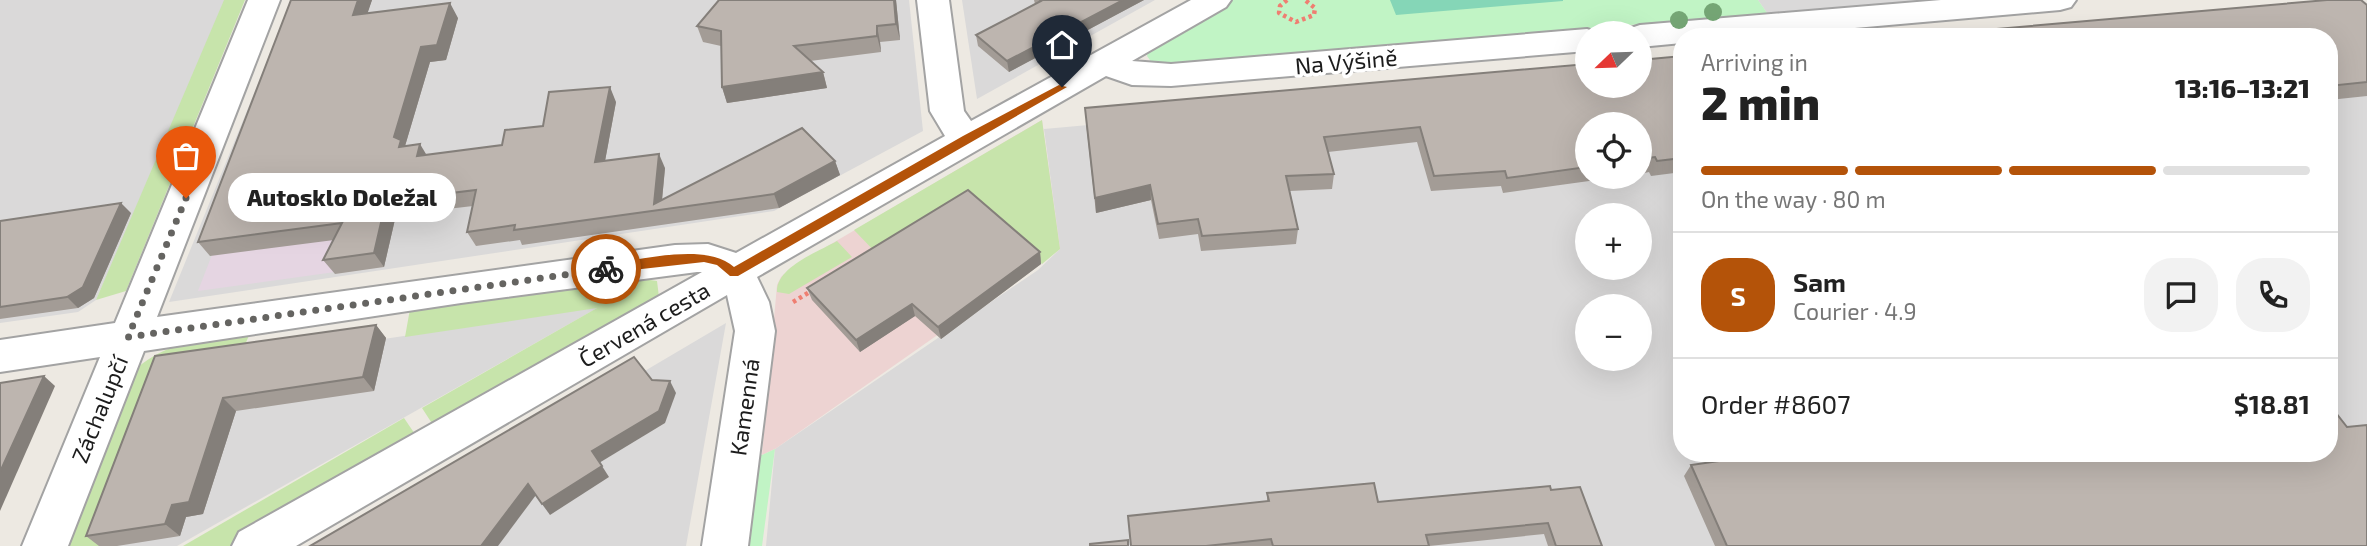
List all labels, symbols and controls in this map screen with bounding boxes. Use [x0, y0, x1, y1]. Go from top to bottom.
pin [1032, 15, 1092, 87]
north arrow [1575, 21, 1652, 98]
map controls [1575, 21, 1652, 371]
icon: home [1043, 26, 1081, 64]
street label: Na Výšině [1294, 43, 1398, 79]
text: Arriving in [1701, 48, 1808, 76]
text: 13:16–13:21 [2175, 72, 2310, 103]
text: 2 min [1701, 74, 1820, 129]
button: locate [1575, 112, 1652, 189]
pin [156, 126, 216, 198]
icon: bag [167, 137, 205, 175]
callout: Autosklo Doležal [228, 174, 456, 222]
text: Autosklo Doležal [247, 183, 437, 211]
text: On the way · 80 m [1701, 185, 1886, 213]
button: + [1575, 203, 1652, 280]
courier [571, 234, 641, 304]
icon: bike [587, 250, 625, 288]
button: chat [2144, 258, 2218, 332]
button: phone [2236, 258, 2310, 332]
text: Sam [1793, 266, 1846, 297]
street label: Červená cesta [573, 275, 715, 373]
text: S [1730, 280, 1746, 311]
button: − [1575, 294, 1652, 371]
text: Courier · 4.9 [1793, 297, 1917, 325]
street label: Záchalupčí [65, 350, 134, 467]
street label: Kamenná [723, 356, 765, 458]
text: Order #8607 [1701, 388, 1851, 419]
text: $18.81 [2234, 388, 2310, 419]

